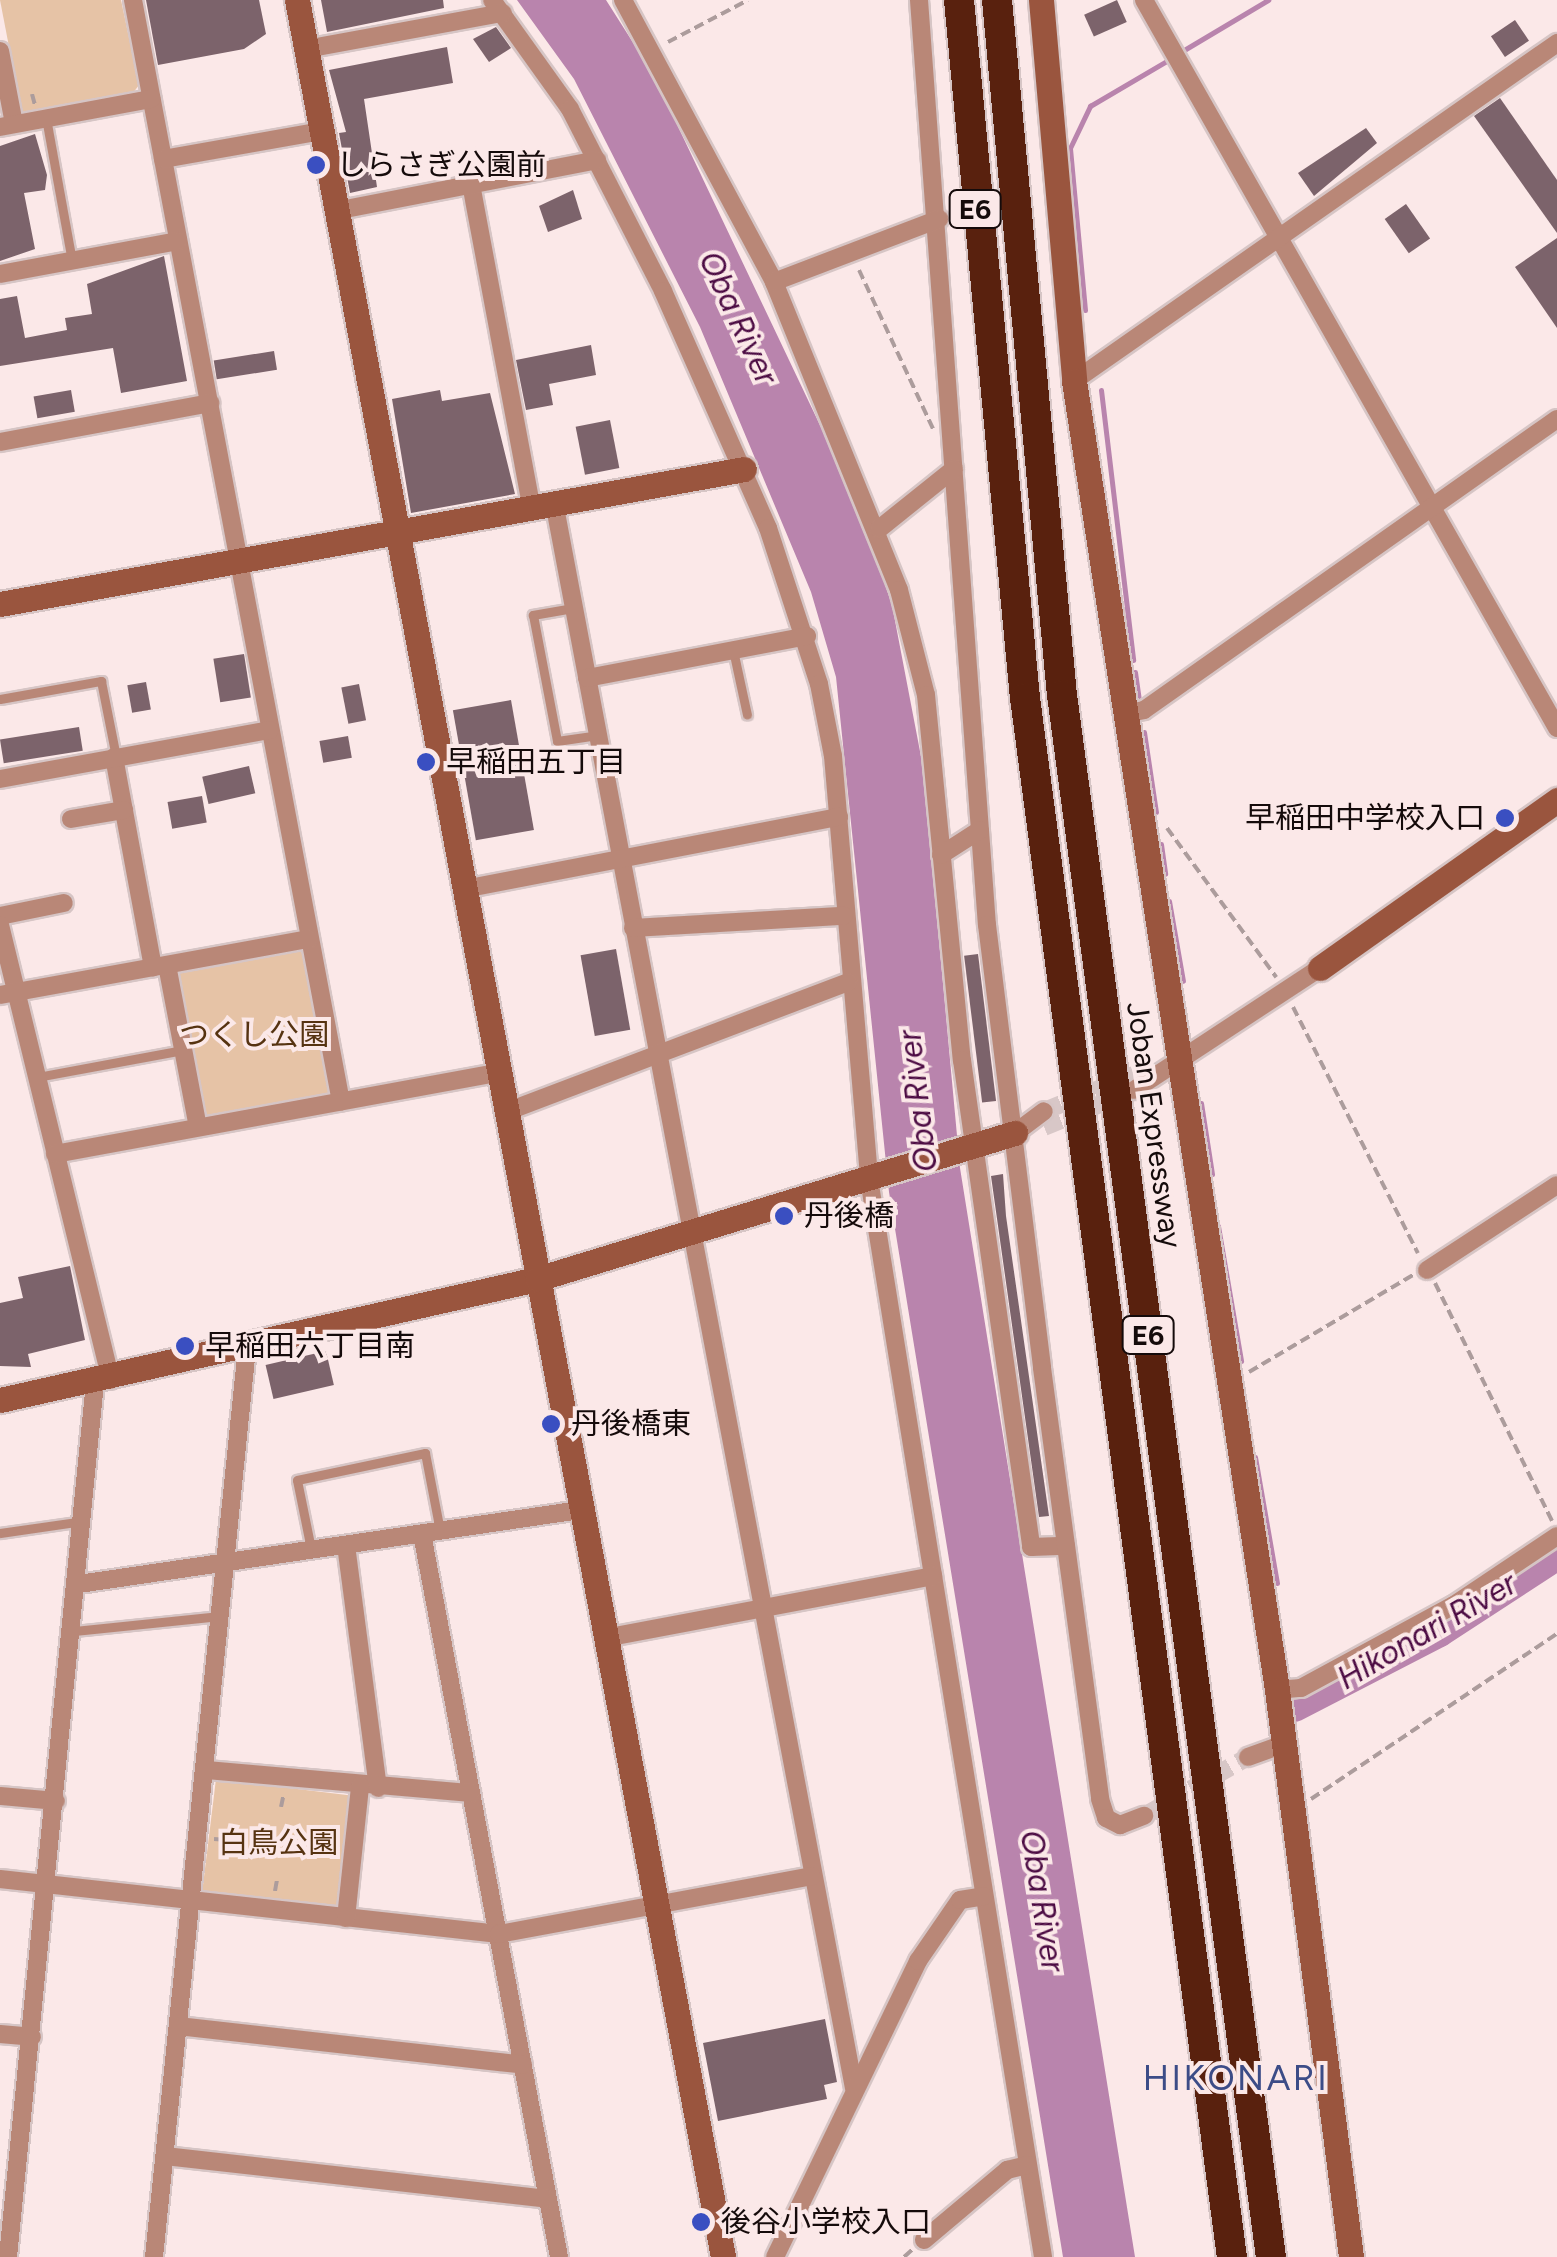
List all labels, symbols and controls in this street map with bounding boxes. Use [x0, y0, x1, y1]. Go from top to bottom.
place label: しらさぎ公園前 [336, 147, 546, 183]
marker: しらさぎ公園前 [305, 154, 327, 176]
road number: E6 [948, 186, 1002, 232]
water label: Oba River [690, 245, 786, 391]
place label: 早稲田五丁目 [446, 744, 626, 780]
marker: 早稲田五丁目 [415, 751, 437, 773]
place label: 早稲田中学校入口 [1245, 800, 1485, 836]
marker: 早稲田中学校入口 [1494, 807, 1516, 829]
street label: Joban Expressway [1119, 1000, 1189, 1250]
park label: つくし公園 [179, 1017, 329, 1053]
water label: Oba River [890, 1028, 946, 1174]
place label: 丹後橋 [804, 1198, 894, 1234]
marker: 丹後橋 [773, 1205, 795, 1227]
road number: E6 [1120, 1312, 1176, 1358]
place label: 早稲田六丁目南 [205, 1328, 415, 1364]
marker: 早稲田六丁目南 [174, 1335, 196, 1357]
place label: 丹後橋東 [571, 1406, 691, 1442]
marker: 丹後橋東 [540, 1413, 562, 1435]
water label: Hikonari River [1331, 1564, 1523, 1698]
park label: 白鳥公園 [218, 1825, 338, 1861]
water label: Oba River [1012, 1828, 1072, 1974]
district label: HIKONARI [1143, 2057, 1329, 2099]
place label: 後谷小学校入口 [721, 2204, 931, 2240]
marker: 後谷小学校入口 [690, 2211, 712, 2233]

